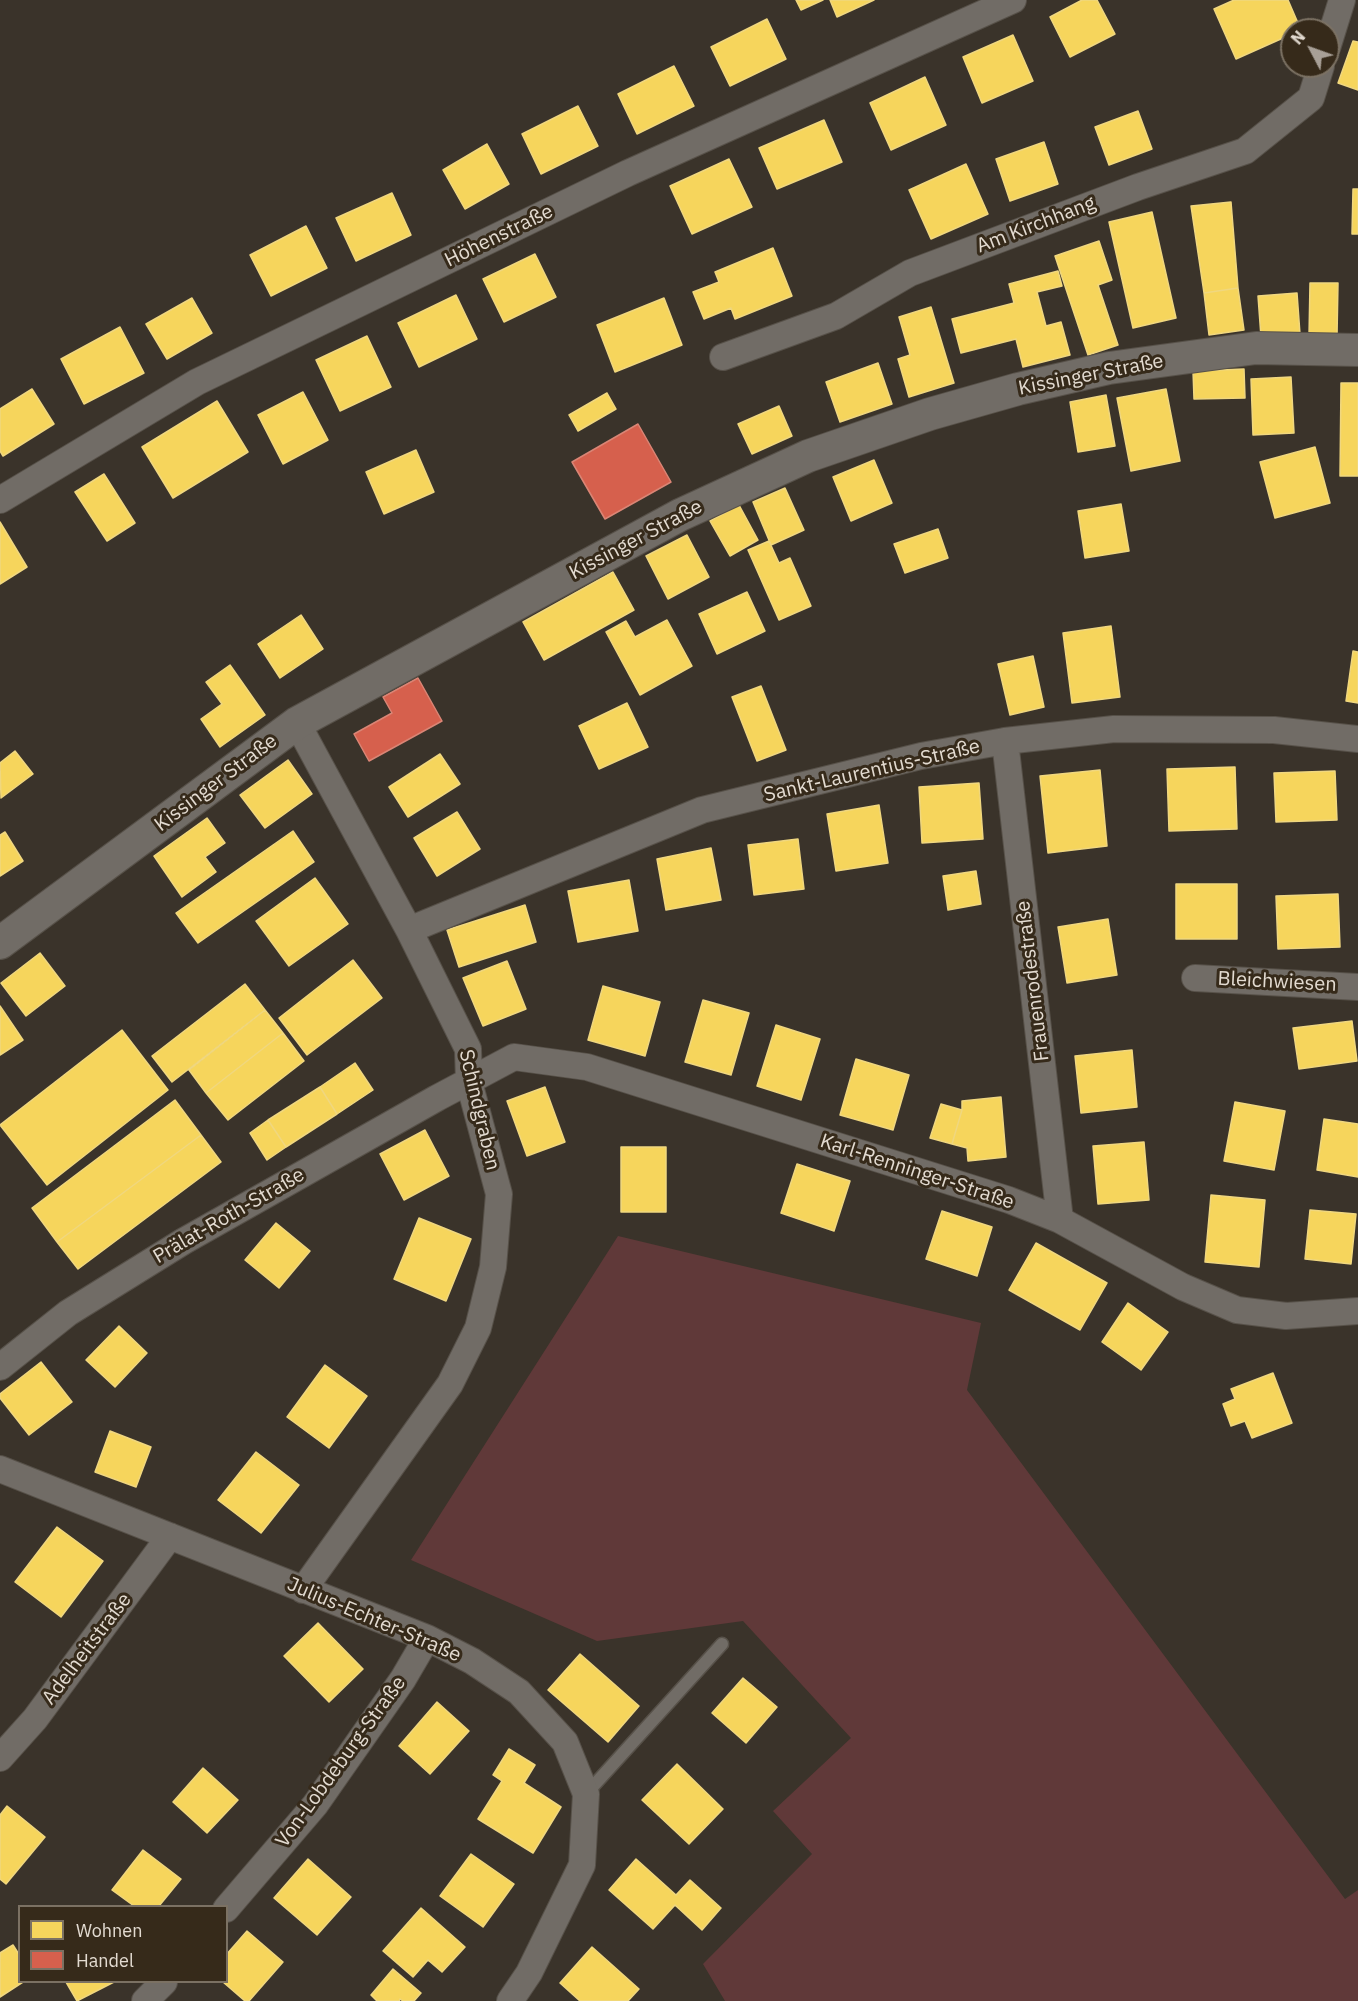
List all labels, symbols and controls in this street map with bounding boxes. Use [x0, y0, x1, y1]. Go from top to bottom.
north arrow [1280, 18, 1340, 78]
text: N [1287, 27, 1309, 48]
street label: Am Kirchhang [973, 191, 1099, 259]
street label: Höhenstraße [441, 199, 557, 273]
street label: Kissinger Straße [1016, 349, 1166, 401]
street label: Kissinger Straße [565, 495, 707, 585]
street label: Kissinger Straße [150, 729, 282, 837]
street label: Sankt-Laurentius-Straße [762, 734, 982, 808]
street label: Frauenrodestraße [1011, 899, 1055, 1063]
street label: Bleichwiesen [1217, 967, 1337, 997]
street label: Schindgraben [453, 1047, 505, 1173]
street label: Karl-Renninger-Straße [817, 1129, 1017, 1215]
street label: Prälat-Roth-Straße [149, 1163, 309, 1269]
street label: Julius-Echter-Straße [283, 1573, 465, 1667]
street label: Adelheitstraße [37, 1588, 137, 1710]
street label: Von-Lobdeburg-Straße [271, 1672, 411, 1852]
legend [18, 1905, 228, 1983]
text: Wohnen [76, 1919, 142, 1942]
text: Handel [76, 1949, 134, 1972]

